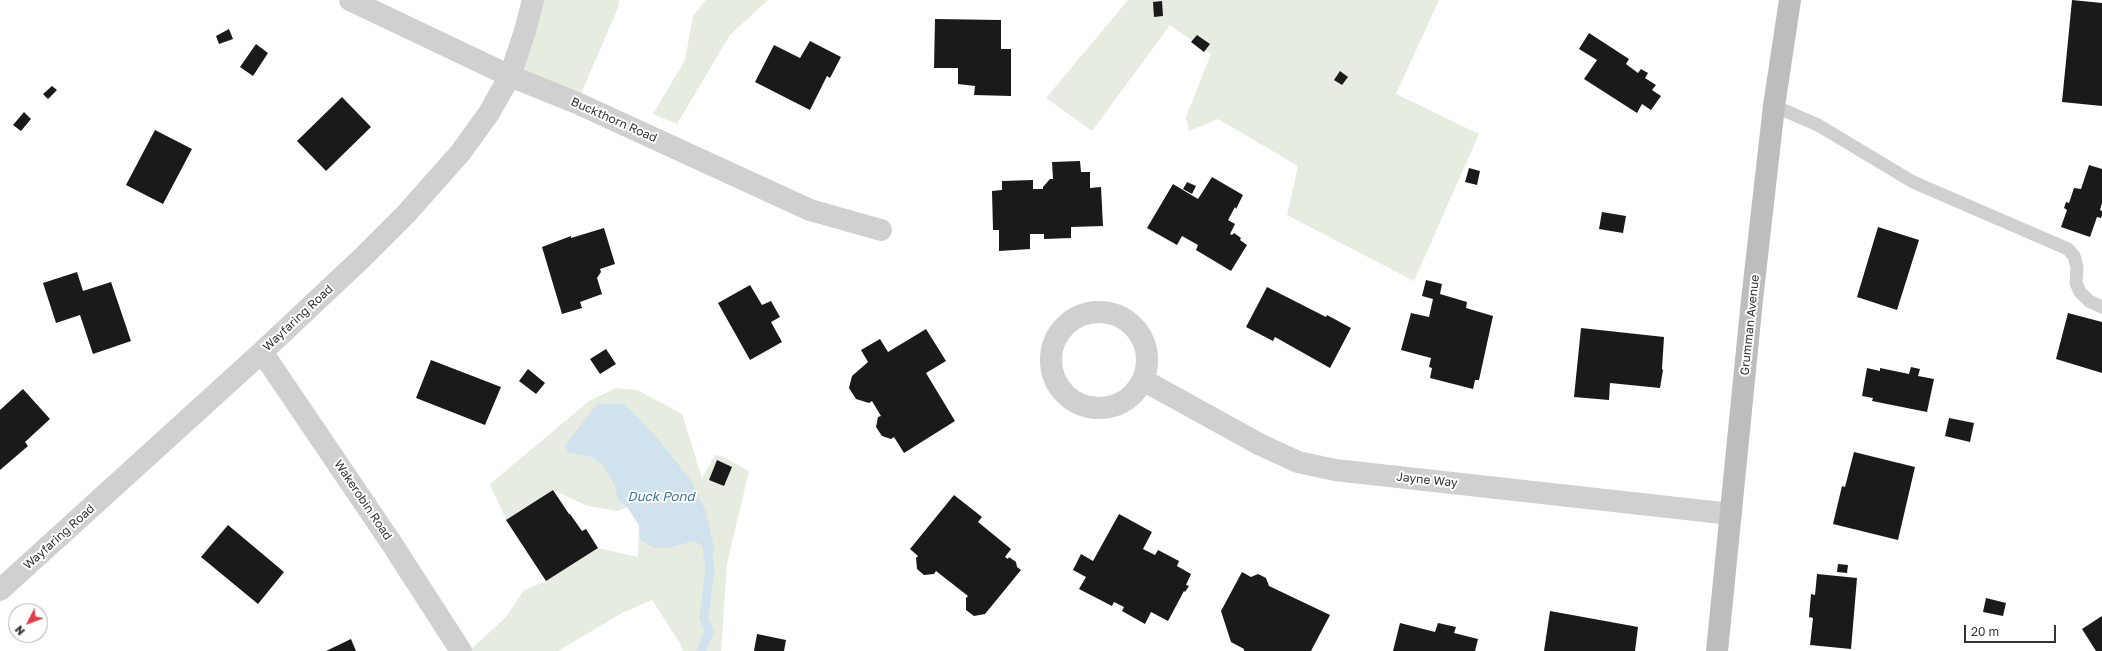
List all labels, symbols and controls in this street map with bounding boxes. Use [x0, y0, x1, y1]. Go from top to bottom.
street label: Buckthorn Road [569, 95, 659, 145]
street label: Grumman Avenue [1738, 274, 1762, 376]
street label: Wayfaring Road [260, 282, 336, 354]
street label: Wakerobin Road [331, 457, 395, 543]
street label: Jayne Way [1396, 470, 1458, 490]
water label: Duck Pond [628, 489, 694, 505]
street label: Wayfaring Road [21, 501, 97, 573]
north arrow [8, 603, 48, 643]
scale bar [1966, 617, 2058, 643]
text: N [12, 623, 27, 638]
text: 20 m [1971, 624, 1999, 639]

